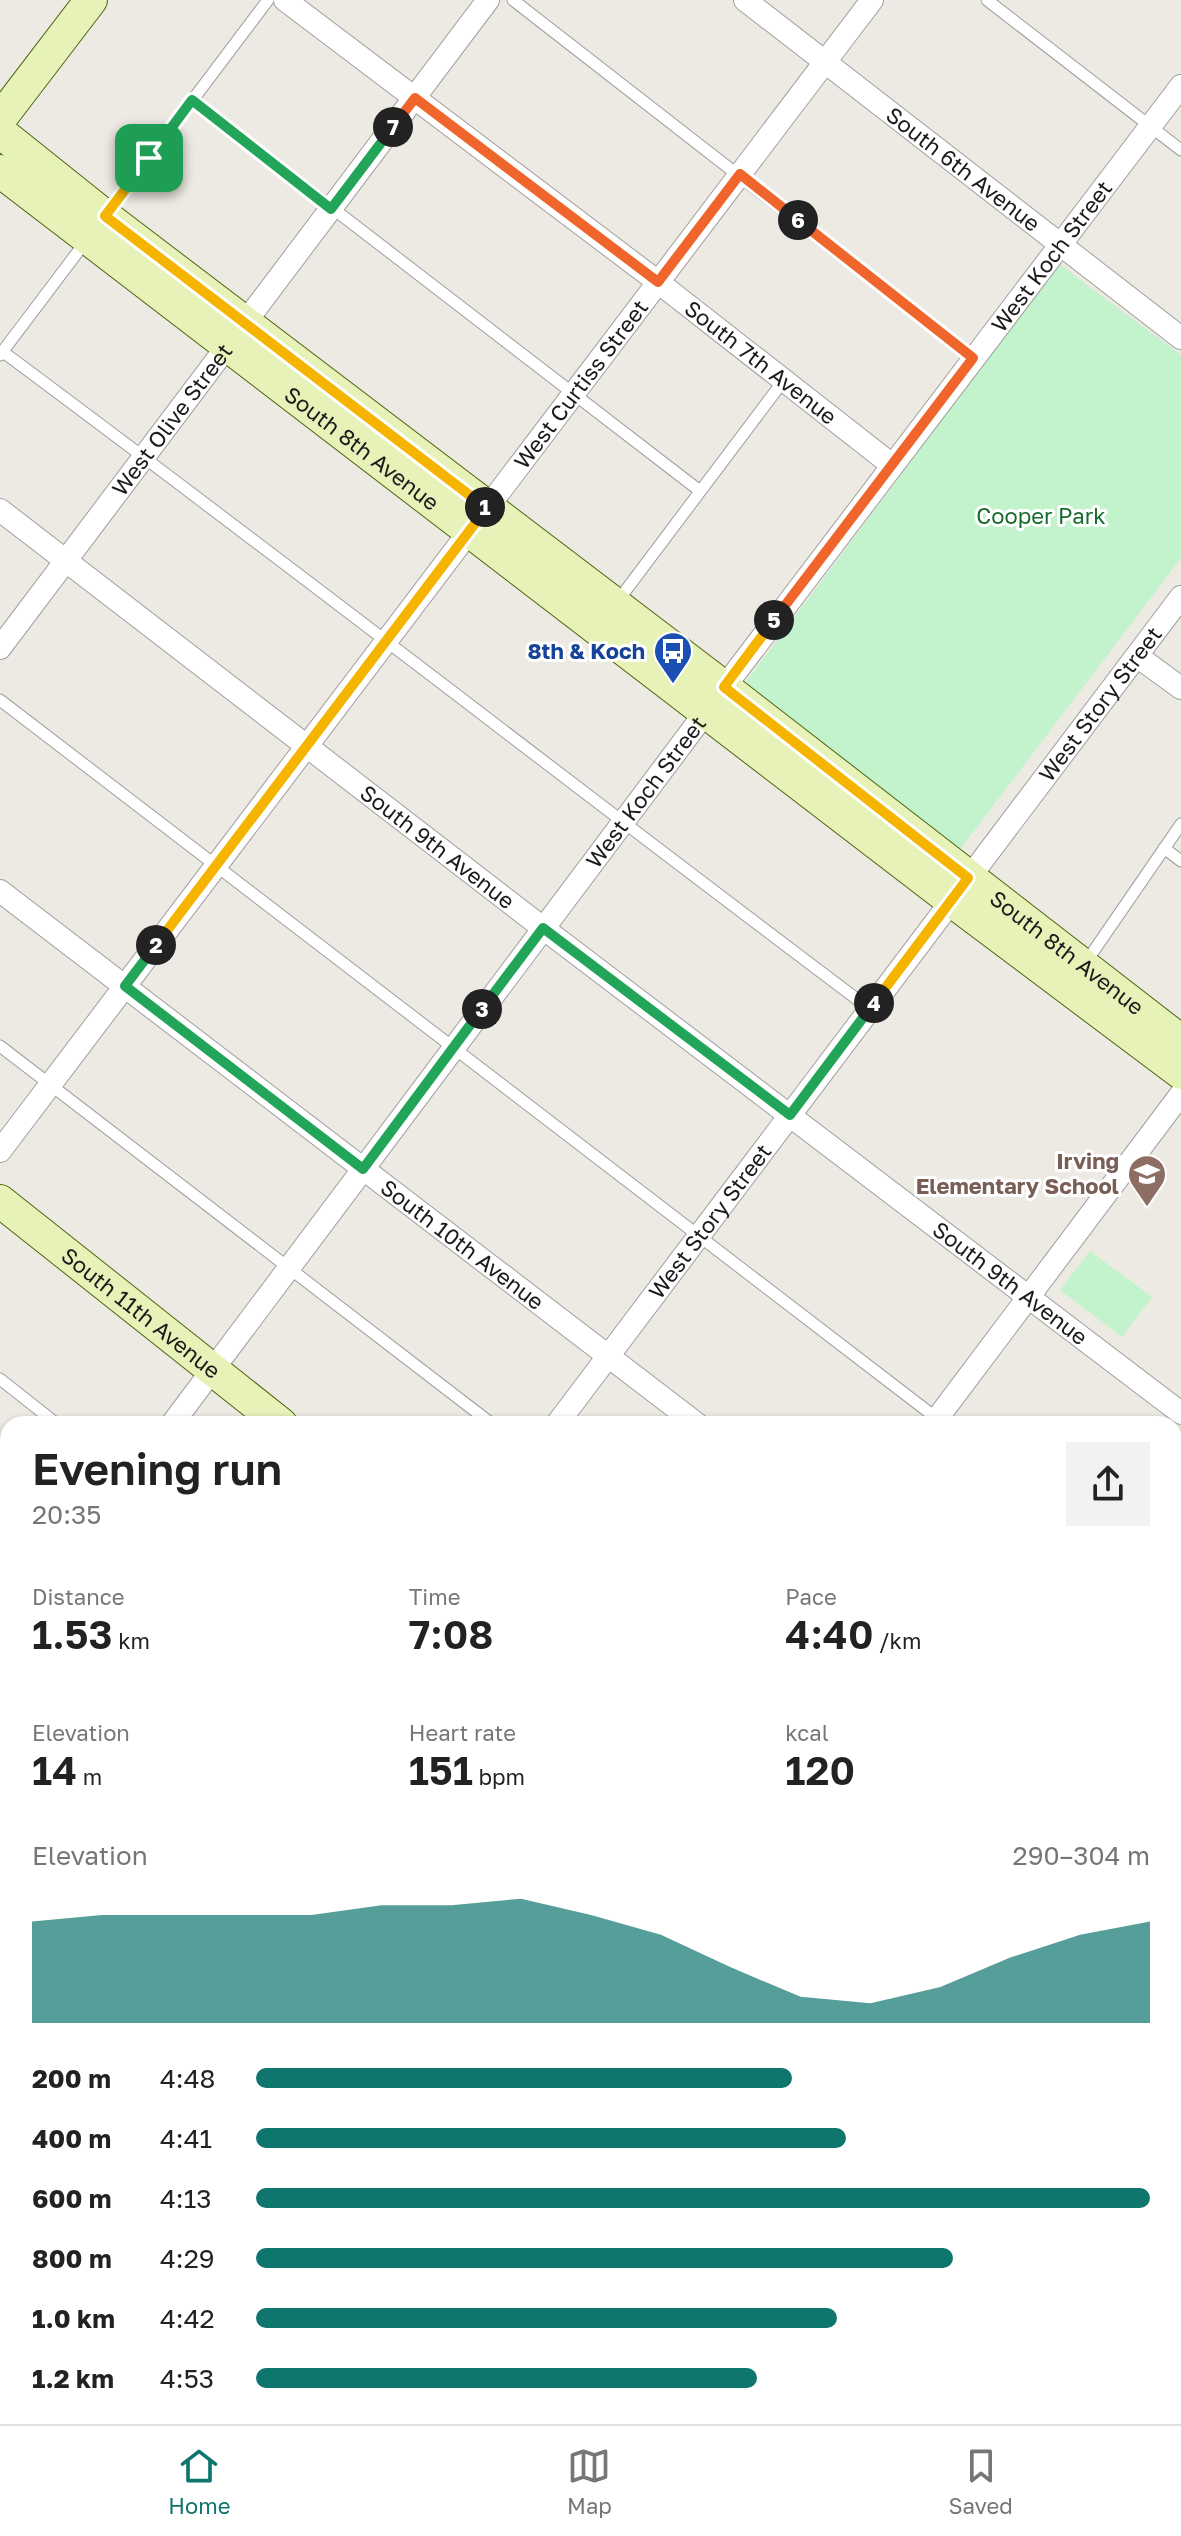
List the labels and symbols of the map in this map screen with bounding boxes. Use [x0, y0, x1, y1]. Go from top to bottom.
street label: South 6th Avenue [881, 101, 1046, 237]
pin: 7 [373, 107, 413, 147]
pin [115, 124, 183, 192]
street label: West Koch Street [985, 175, 1117, 337]
pin: 6 [778, 200, 818, 240]
street label: West Curtiss Street [508, 294, 653, 474]
street label: South 7th Avenue [680, 294, 842, 430]
street label: West Olive Street [106, 338, 238, 501]
street label: South 8th Avenue [280, 380, 445, 516]
pin: 1 [465, 487, 505, 527]
park label: Cooper Park [976, 502, 1106, 529]
pin: 5 [754, 600, 794, 640]
street label: West Story Street [1033, 621, 1167, 786]
bus stop icon: 8th & Koch [652, 630, 694, 685]
place label: 8th & Koch [528, 637, 645, 664]
street label: West Koch Street [580, 710, 711, 873]
street label: South 9th Avenue [355, 778, 520, 914]
street label: South 8th Avenue [985, 884, 1150, 1020]
pin: 2 [136, 925, 176, 965]
pin: 4 [854, 983, 894, 1023]
pin: 3 [462, 989, 502, 1029]
street label: West Story Street [643, 1138, 777, 1304]
place label: Irving Elementary School [916, 1147, 1119, 1199]
school or university icon: Irving Elementary School [1126, 1153, 1168, 1208]
street label: South 10th Avenue [376, 1173, 550, 1315]
street label: South 9th Avenue [928, 1215, 1093, 1350]
street label: South 11th Avenue [56, 1241, 226, 1384]

